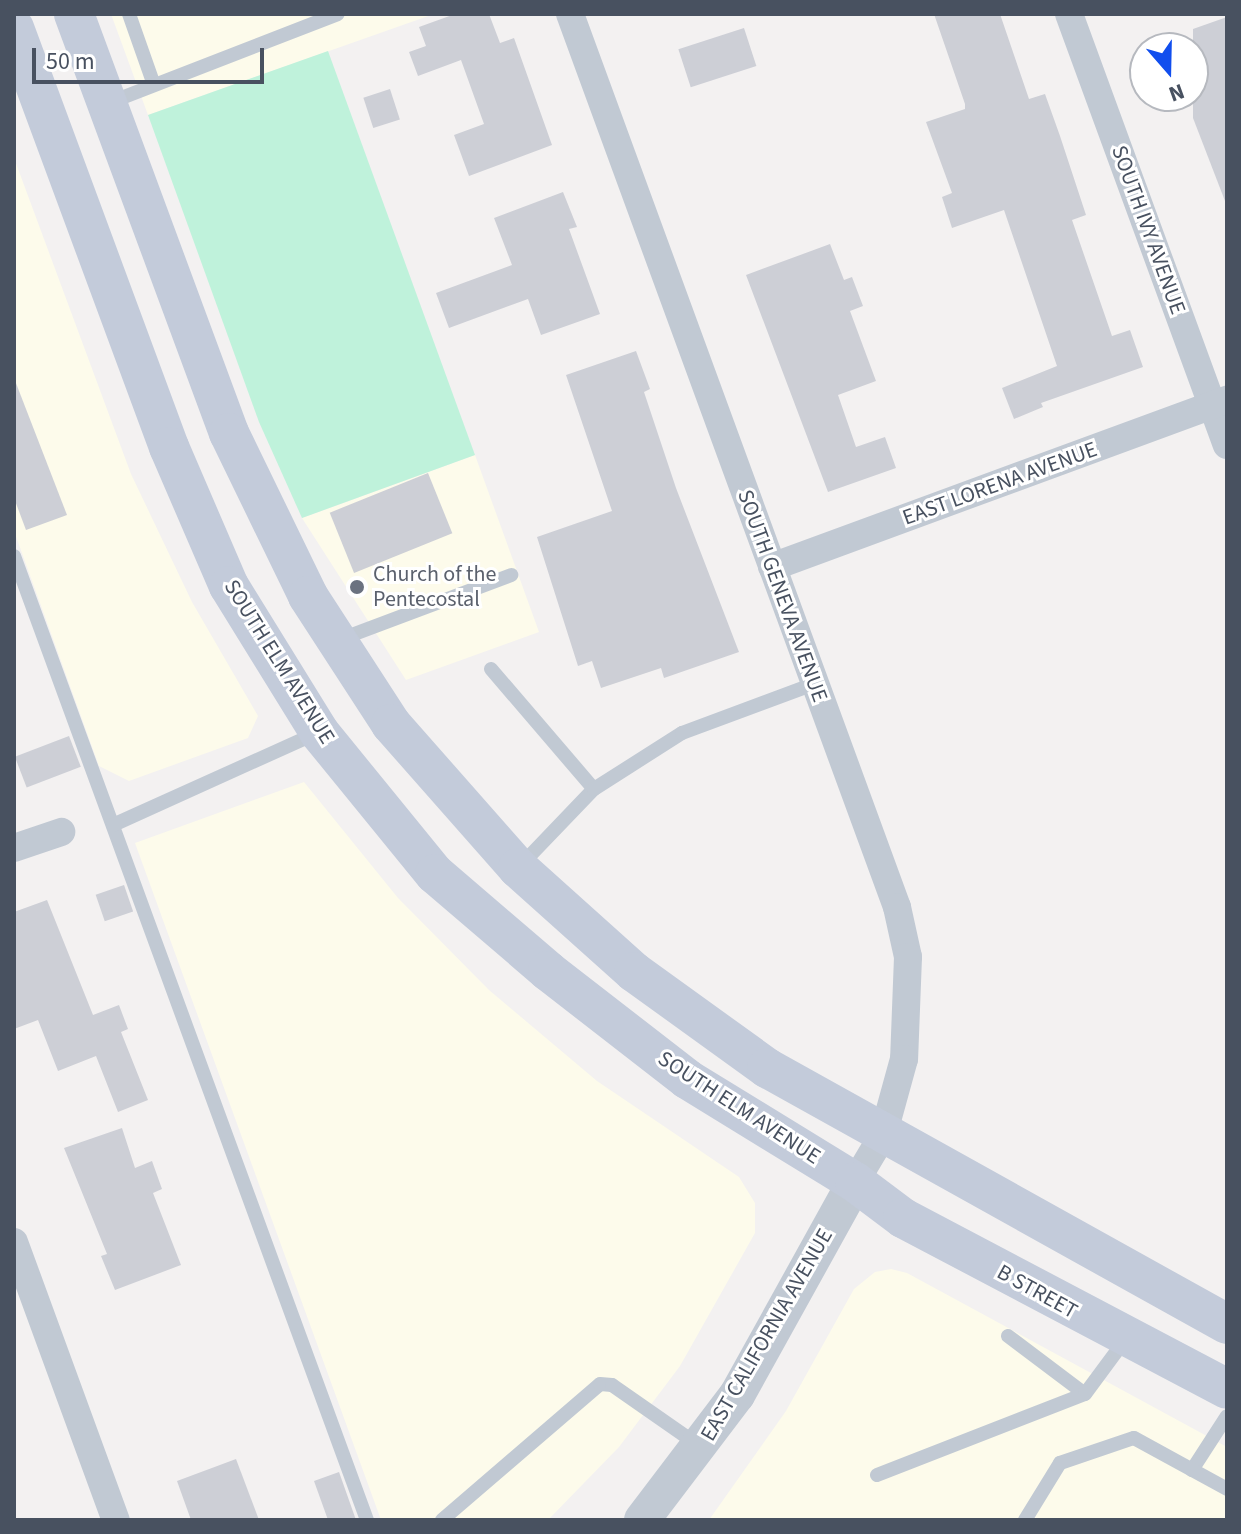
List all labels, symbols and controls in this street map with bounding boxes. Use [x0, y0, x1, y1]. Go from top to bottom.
scale bar [36, 32, 268, 82]
north arrow [1129, 32, 1209, 112]
text: 50 m [46, 44, 95, 79]
text: N [1164, 75, 1189, 110]
street label: SOUTH IVY AVENUE [1105, 142, 1191, 318]
street label: EAST LORENA AVENUE [899, 437, 1101, 531]
street label: SOUTH GENEVA AVENUE [731, 486, 833, 706]
place label: Church of the Pentecostal [373, 561, 496, 612]
street label: SOUTH ELM AVENUE [218, 575, 340, 749]
marker: Church of the Pentecostal [348, 578, 366, 596]
street label: SOUTH ELM AVENUE [653, 1046, 825, 1170]
street label: EAST CALIFORNIA AVENUE [695, 1224, 839, 1446]
street label: B STREET [992, 1259, 1082, 1325]

